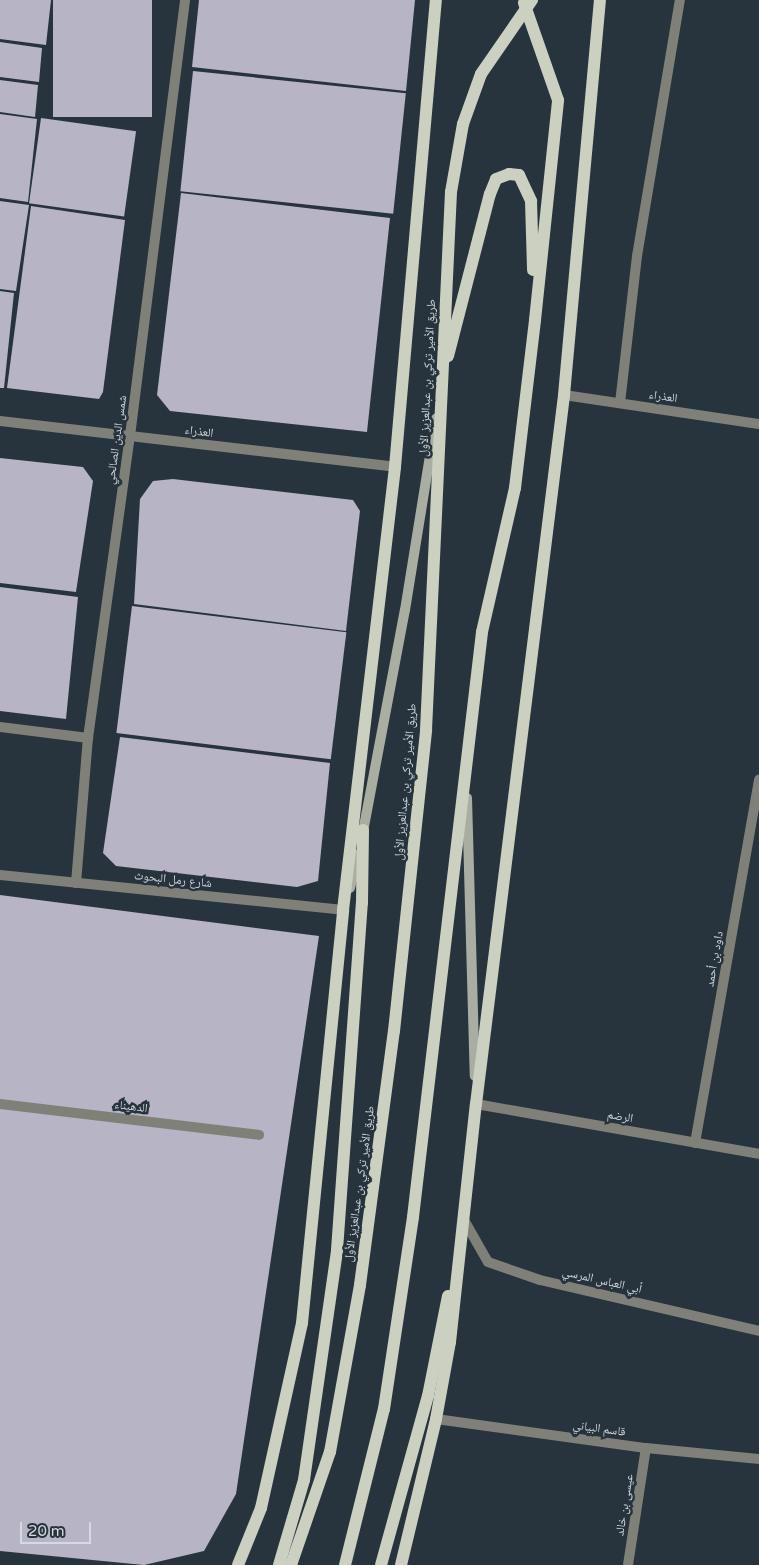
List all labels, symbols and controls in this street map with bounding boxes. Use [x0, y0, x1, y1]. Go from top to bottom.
street label: طريق الأمير تركي بن عبدالعزيز الأول [417, 299, 439, 457]
street label: العذراء [648, 388, 678, 406]
street label: شمس الدين الصالحي [104, 394, 130, 486]
street label: العذراء [184, 423, 214, 441]
street label: طريق الأمير تركي بن عبدالعزيز الأول [392, 703, 420, 861]
street label: شارع رمل البحوث [133, 869, 213, 891]
street label: داود بن أحمد [703, 930, 727, 988]
street label: الدهيناء [114, 1098, 148, 1116]
street label: طريق الأمير تركي بن عبدالعزيز الأول [342, 1105, 378, 1263]
street label: الرضم [606, 1108, 634, 1126]
street label: أبي العباس المرسي [561, 1265, 643, 1297]
street label: قاسم البياني [572, 1418, 626, 1440]
street label: عيسى بن خالد [613, 1473, 637, 1537]
scale bar [22, 1512, 94, 1544]
text: 20 m [28, 1522, 65, 1540]

